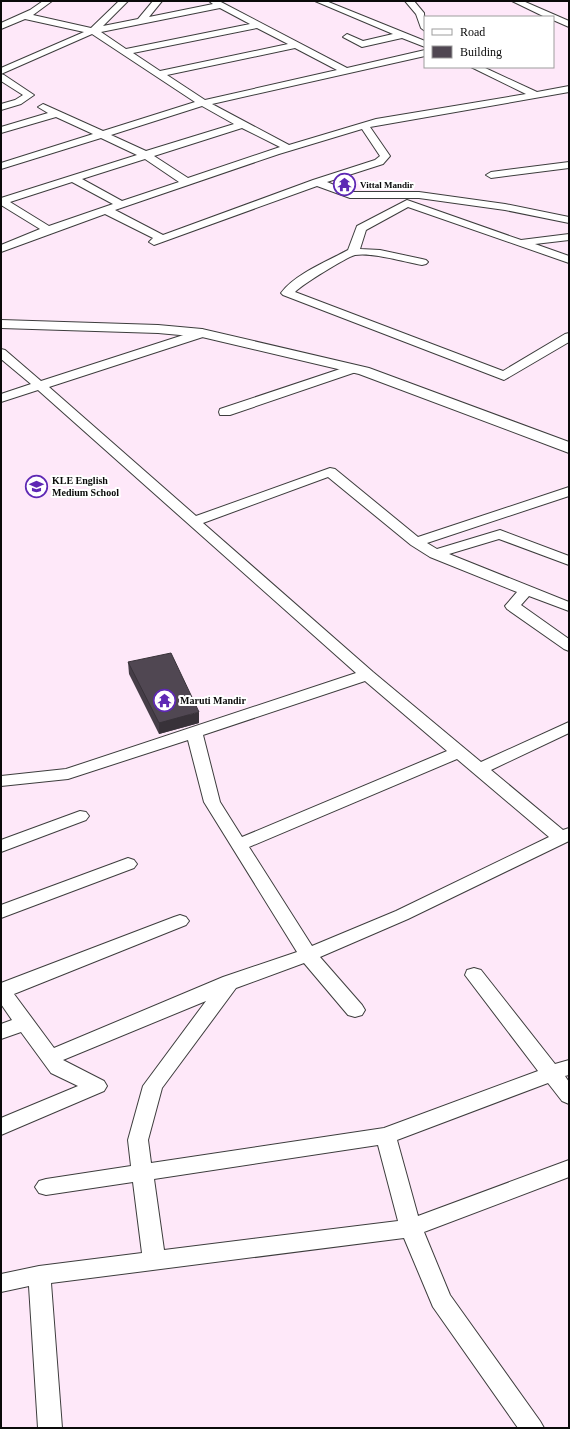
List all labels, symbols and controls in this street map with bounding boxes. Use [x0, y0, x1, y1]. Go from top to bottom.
legend [424, 16, 554, 68]
text: Road [460, 25, 485, 39]
text: Building [460, 45, 502, 59]
temple icon: Vittal Mandir [332, 172, 358, 198]
place label: Vittal Mandir [360, 180, 413, 190]
school or university icon: KLE English Medium School [24, 473, 50, 499]
place label: KLE English Medium School [52, 475, 119, 498]
temple icon: Maruti Mandir [152, 687, 178, 713]
place label: Maruti Mandir [180, 695, 246, 706]

